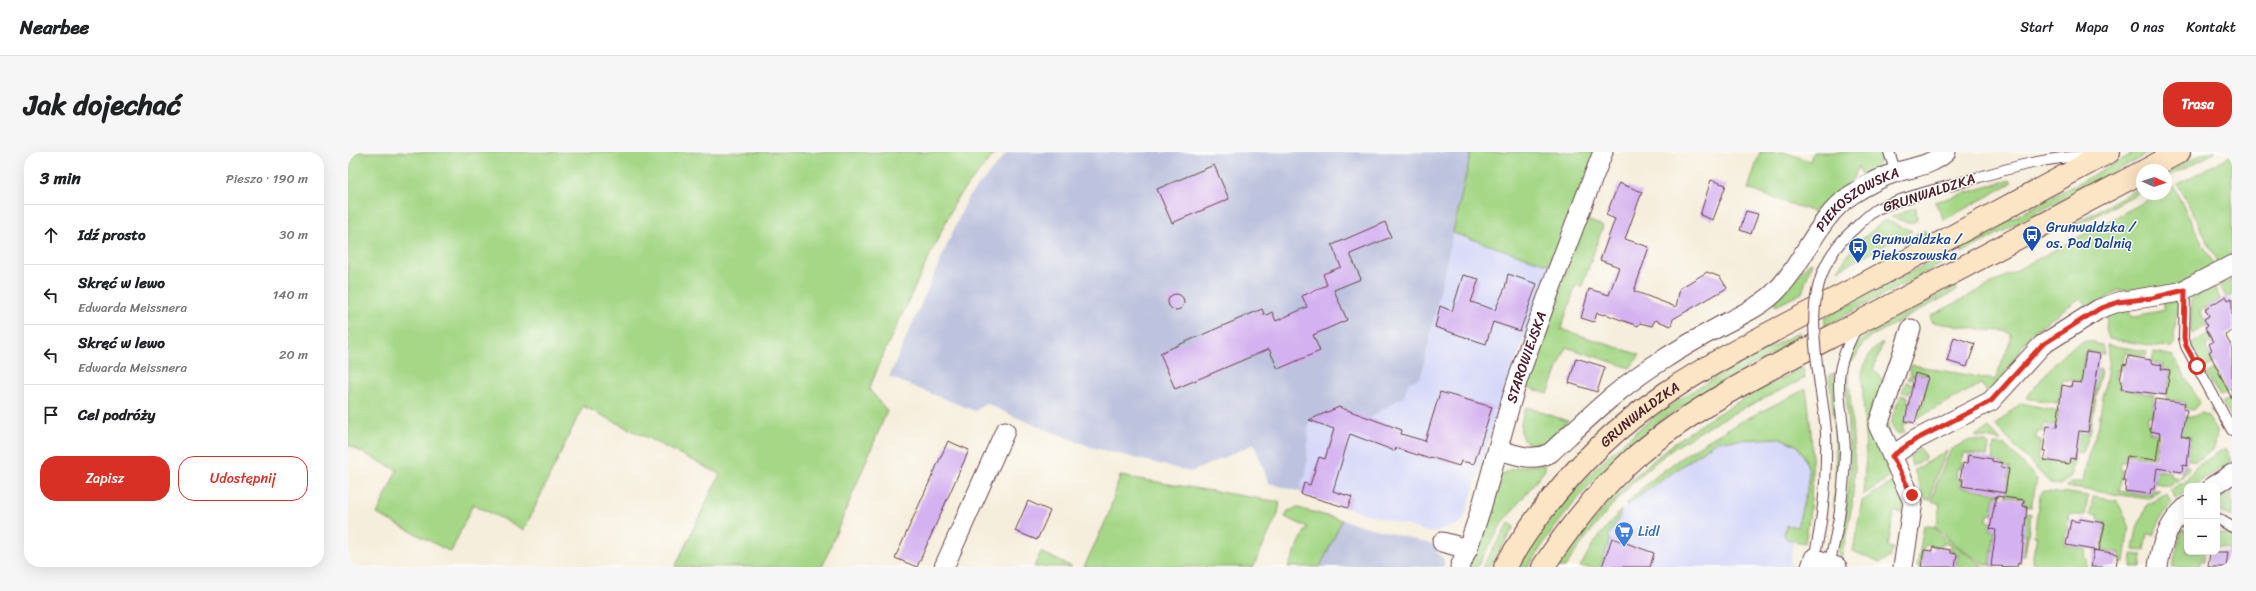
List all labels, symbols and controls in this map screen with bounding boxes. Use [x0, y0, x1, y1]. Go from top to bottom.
text: Nearbee [20, 11, 89, 44]
text: Start [2020, 15, 2054, 40]
text: Mapa [2076, 15, 2108, 40]
text: O nas [2130, 15, 2164, 40]
text: Kontakt [2186, 15, 2236, 40]
text: Jak dojechać [24, 80, 181, 129]
button: Trasa [2163, 82, 2232, 127]
street label: PIEKOSZOWSKA [1808, 160, 1902, 237]
text: 3 min [40, 163, 81, 193]
north arrow [2136, 164, 2172, 200]
street label: GRUNWALDZKA [1880, 166, 1978, 220]
text: Pieszo · 190 m [226, 167, 308, 190]
place label: Grunwaldzka / os. Pod Dalnią [2046, 215, 2137, 256]
text: Idź prosto [78, 222, 146, 248]
text: 30 m [279, 223, 308, 246]
icon: ahead [40, 224, 62, 246]
bus stop icon: Grunwaldzka / os. Pod Dalnią [2021, 224, 2043, 252]
place label: Grunwaldzka / Piekoszowska [1872, 227, 1963, 268]
bus stop icon: Grunwaldzka / Piekoszowska [1847, 236, 1869, 264]
text: Skręć w lewo [78, 270, 165, 296]
text: 140 m [273, 283, 308, 306]
icon: left [40, 284, 62, 306]
text: Edwarda Meissnera [78, 296, 187, 319]
street label: STAROWIEJSKA [1499, 308, 1554, 406]
text: Skręć w lewo [78, 330, 165, 356]
text: 20 m [279, 343, 308, 366]
icon: left [40, 344, 62, 366]
text: Edwarda Meissnera [78, 356, 187, 379]
route start [2188, 357, 2206, 375]
street label: GRUNWALDZKA [1594, 375, 1684, 453]
text: Cel podróży [78, 402, 155, 428]
icon: arrive [40, 404, 62, 426]
button: Zapisz [40, 456, 170, 501]
button: Udostępnij [178, 456, 308, 501]
map controls [2184, 483, 2220, 555]
button: + [2184, 483, 2220, 519]
route end [1903, 486, 1921, 504]
place label: Lidl [1638, 519, 1661, 544]
button: − [2184, 519, 2220, 555]
supermarket icon: Lidl [1613, 520, 1635, 548]

